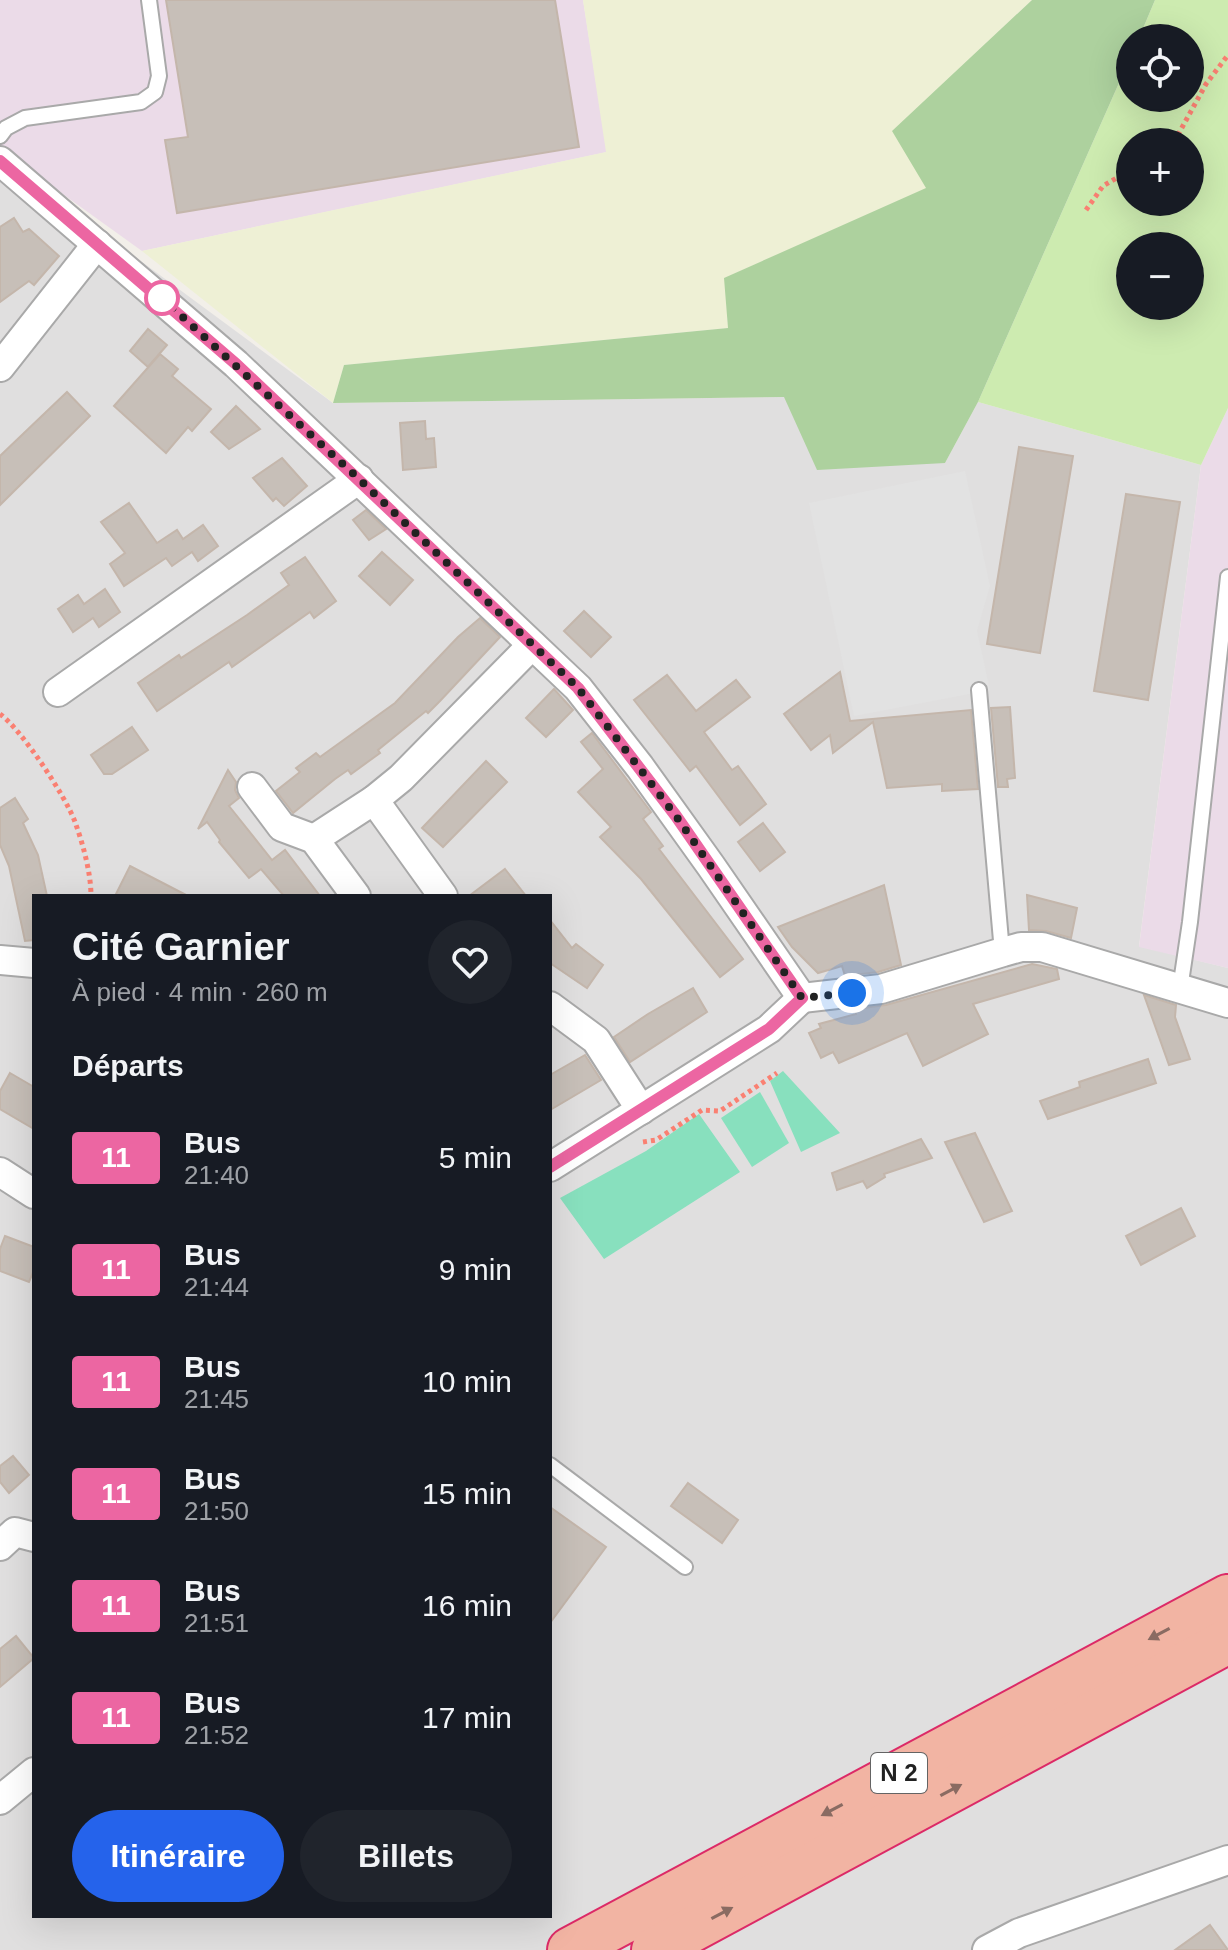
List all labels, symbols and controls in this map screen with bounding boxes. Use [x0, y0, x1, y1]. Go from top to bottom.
map controls [1116, 24, 1204, 320]
button: locate [1116, 24, 1204, 112]
button: + [1116, 128, 1204, 216]
button: − [1116, 232, 1204, 320]
unlabelled marker [145, 281, 179, 315]
button: heart [428, 920, 512, 1004]
text: Cité Garnier [72, 926, 290, 968]
your location [832, 973, 872, 1013]
text: À pied · 4 min · 260 m [72, 977, 328, 1007]
text: Départs [72, 1049, 184, 1082]
text: Bus [184, 1126, 241, 1159]
text: 5 min [439, 1141, 512, 1174]
text: 11 [101, 1142, 131, 1173]
text: 21:40 [184, 1160, 249, 1190]
text: Bus [184, 1238, 241, 1271]
text: 9 min [439, 1253, 512, 1286]
text: 11 [101, 1254, 131, 1285]
text: 21:44 [184, 1272, 249, 1302]
text: Bus [184, 1350, 241, 1383]
text: 10 min [422, 1365, 512, 1398]
text: 11 [101, 1366, 131, 1397]
text: 21:45 [184, 1384, 249, 1414]
text: Bus [184, 1462, 241, 1495]
text: 15 min [422, 1477, 512, 1510]
text: 11 [101, 1478, 131, 1509]
text: 21:50 [184, 1496, 249, 1526]
text: Bus [184, 1574, 241, 1607]
text: 16 min [422, 1589, 512, 1622]
text: 11 [101, 1590, 131, 1621]
text: 21:51 [184, 1608, 249, 1638]
one-way arrow [1148, 1627, 1171, 1640]
text: Bus [184, 1686, 241, 1719]
text: 17 min [422, 1701, 512, 1734]
text: 11 [101, 1702, 131, 1733]
text: 21:52 [184, 1720, 249, 1750]
road number: N 2 [871, 1753, 927, 1793]
one-way arrow [940, 1783, 963, 1797]
one-way arrow [820, 1803, 843, 1816]
button: Itinéraire [72, 1810, 284, 1902]
button: Billets [300, 1810, 512, 1902]
one-way arrow [711, 1906, 734, 1920]

